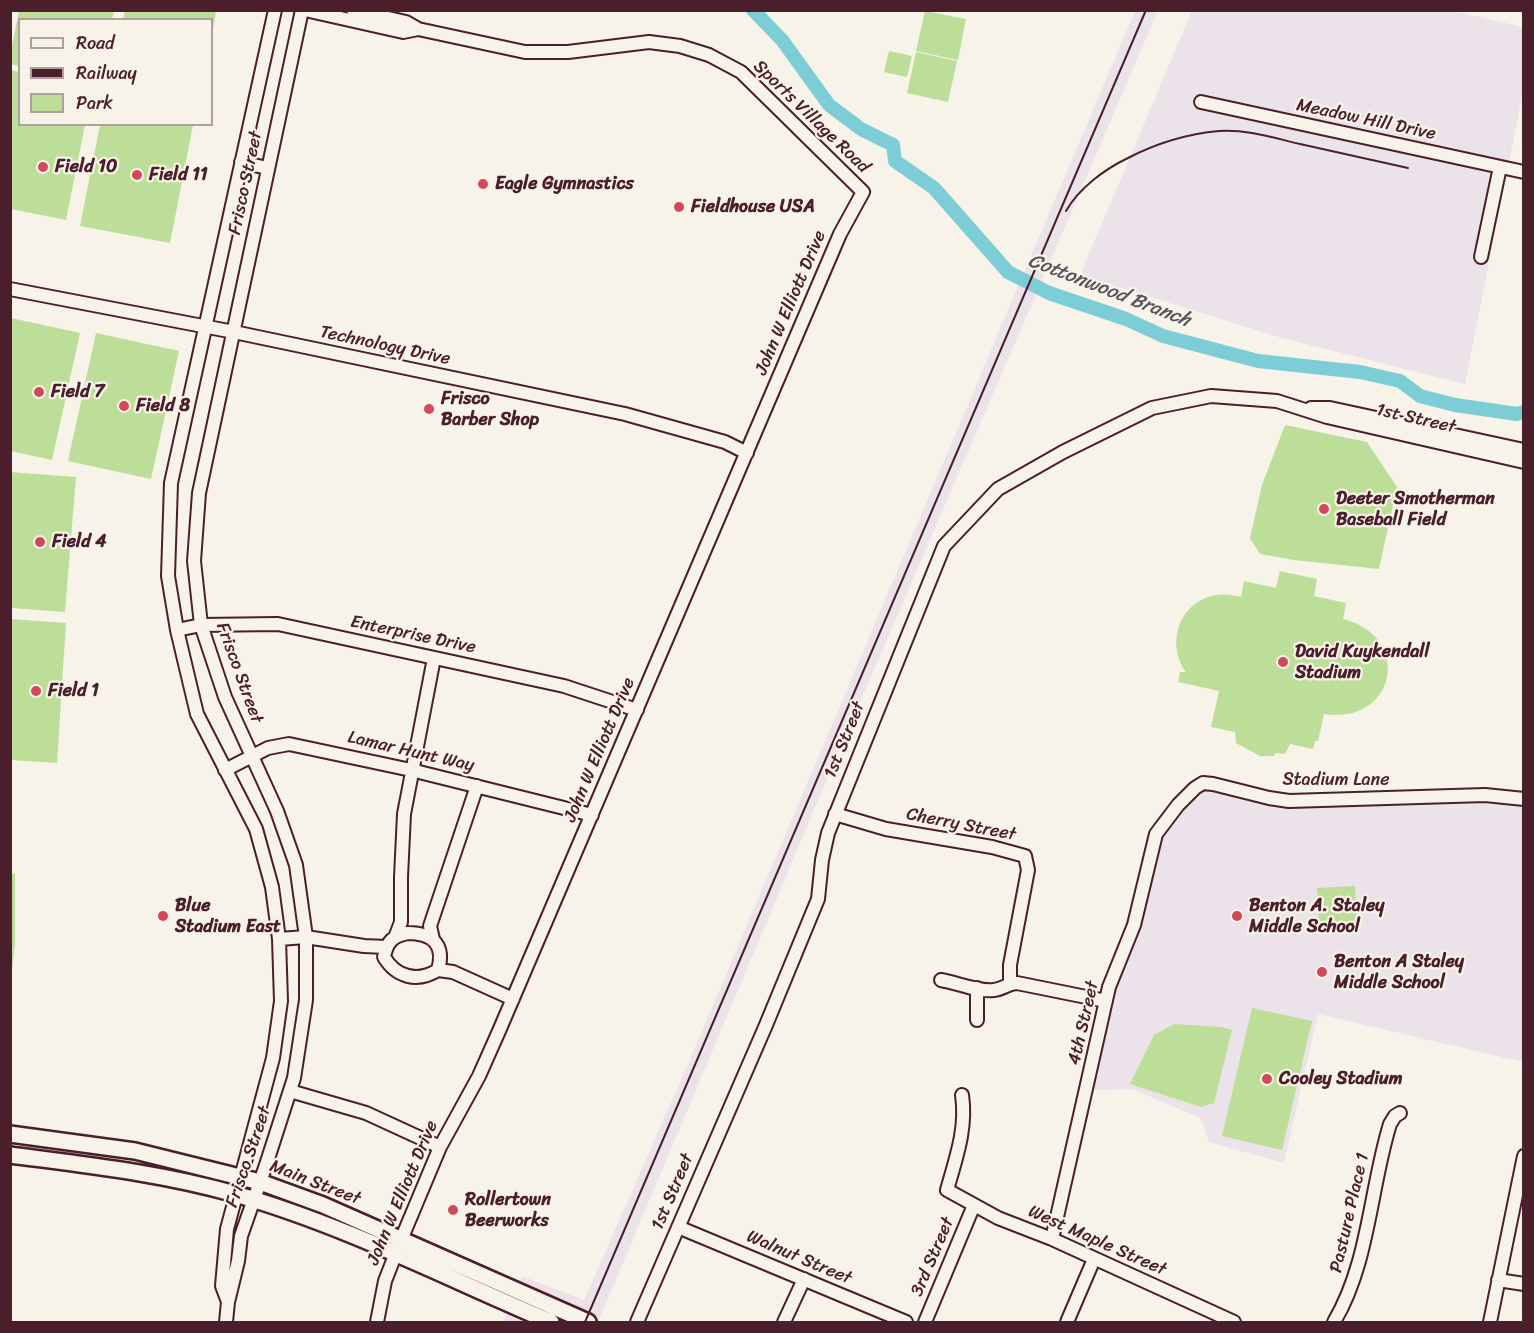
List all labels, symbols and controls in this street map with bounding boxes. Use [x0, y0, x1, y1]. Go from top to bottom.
legend [18, 18, 213, 126]
text: Road [76, 27, 115, 59]
street label: Sports Village Road [748, 56, 874, 178]
text: Railway [76, 57, 137, 89]
text: Park [76, 87, 113, 119]
street label: Meadow Hill Drive [1294, 95, 1438, 145]
street label: Frisco Street [224, 129, 268, 237]
place label: Field 10 [55, 156, 117, 178]
marker: Field 10 [36, 160, 50, 174]
place label: Field 11 [149, 164, 208, 186]
marker: Field 11 [130, 168, 144, 182]
place label: Eagle Gymnastics [495, 173, 634, 195]
marker: Eagle Gymnastics [476, 177, 490, 191]
place label: Fieldhouse USA [691, 196, 815, 218]
marker: Fieldhouse USA [672, 200, 686, 214]
street label: John W Elliott Drive [751, 228, 831, 378]
water label: Cottonwood Branch [1024, 249, 1194, 333]
street label: Technology Drive [318, 322, 452, 370]
place label: Field 7 [51, 381, 105, 403]
marker: Field 7 [32, 385, 46, 399]
place label: Frisco Barber Shop [441, 388, 539, 430]
place label: Field 8 [136, 395, 190, 417]
marker: Field 8 [117, 399, 131, 413]
street label: 1st Street [1374, 399, 1458, 439]
marker: Frisco Barber Shop [422, 402, 436, 416]
place label: Deeter Smotherman Baseball Field [1336, 488, 1495, 530]
marker: Deeter Smotherman Baseball Field [1317, 502, 1331, 516]
place label: Field 4 [52, 531, 107, 553]
marker: Field 4 [33, 535, 47, 549]
street label: Enterprise Drive [348, 611, 478, 659]
street label: Frisco Street [211, 620, 267, 726]
place label: David Kuykendall Stadium [1295, 641, 1430, 684]
marker: David Kuykendall Stadium [1276, 655, 1290, 669]
street label: John W Elliott Drive [560, 675, 640, 825]
place label: Field 1 [48, 680, 99, 702]
marker: Field 1 [29, 684, 43, 698]
street label: 1st Street [820, 698, 870, 782]
street label: Lamar Hunt Way [346, 727, 476, 777]
street label: Stadium Lane [1282, 769, 1390, 791]
street label: Cherry Street [904, 804, 1018, 846]
place label: Blue Stadium East [175, 895, 281, 938]
place label: Benton A. Staley Middle School [1249, 895, 1385, 938]
marker: Blue Stadium East [156, 909, 170, 923]
marker: Benton A. Staley Middle School [1230, 909, 1244, 923]
place label: Benton A Staley Middle School [1334, 951, 1464, 994]
marker: Benton A Staley Middle School [1315, 965, 1329, 979]
street label: 4th Street [1064, 979, 1104, 1067]
place label: Cooley Stadium [1279, 1068, 1402, 1090]
marker: Cooley Stadium [1260, 1072, 1274, 1086]
street label: Frisco Street [222, 1104, 276, 1210]
street label: John W Elliott Drive [363, 1118, 443, 1268]
street label: 1st Street [647, 1151, 699, 1233]
street label: Pasture Place 1 [1326, 1151, 1374, 1275]
street label: Main Street [267, 1156, 363, 1210]
place label: Rollertown Beerworks [465, 1189, 551, 1232]
street label: West Maple Street [1025, 1201, 1169, 1281]
marker: Rollertown Beerworks [446, 1203, 460, 1217]
street label: 3rd Street [907, 1214, 959, 1300]
street label: Walnut Street [743, 1226, 855, 1290]

